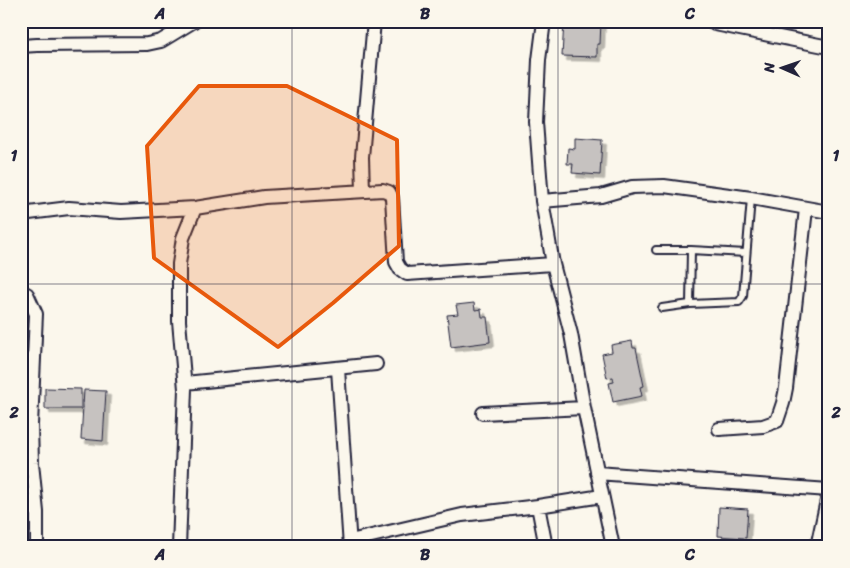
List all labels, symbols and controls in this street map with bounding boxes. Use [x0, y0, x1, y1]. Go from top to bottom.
text: A [154, 0, 165, 28]
text: B [420, 0, 431, 28]
text: C [684, 0, 696, 28]
north arrow [758, 42, 808, 92]
text: N [757, 62, 782, 74]
text: 1 [11, 141, 18, 170]
text: 1 [833, 141, 840, 170]
text: 2 [8, 398, 19, 427]
text: 2 [830, 398, 841, 427]
text: A [154, 540, 165, 568]
text: B [420, 540, 431, 568]
text: C [684, 540, 696, 568]

